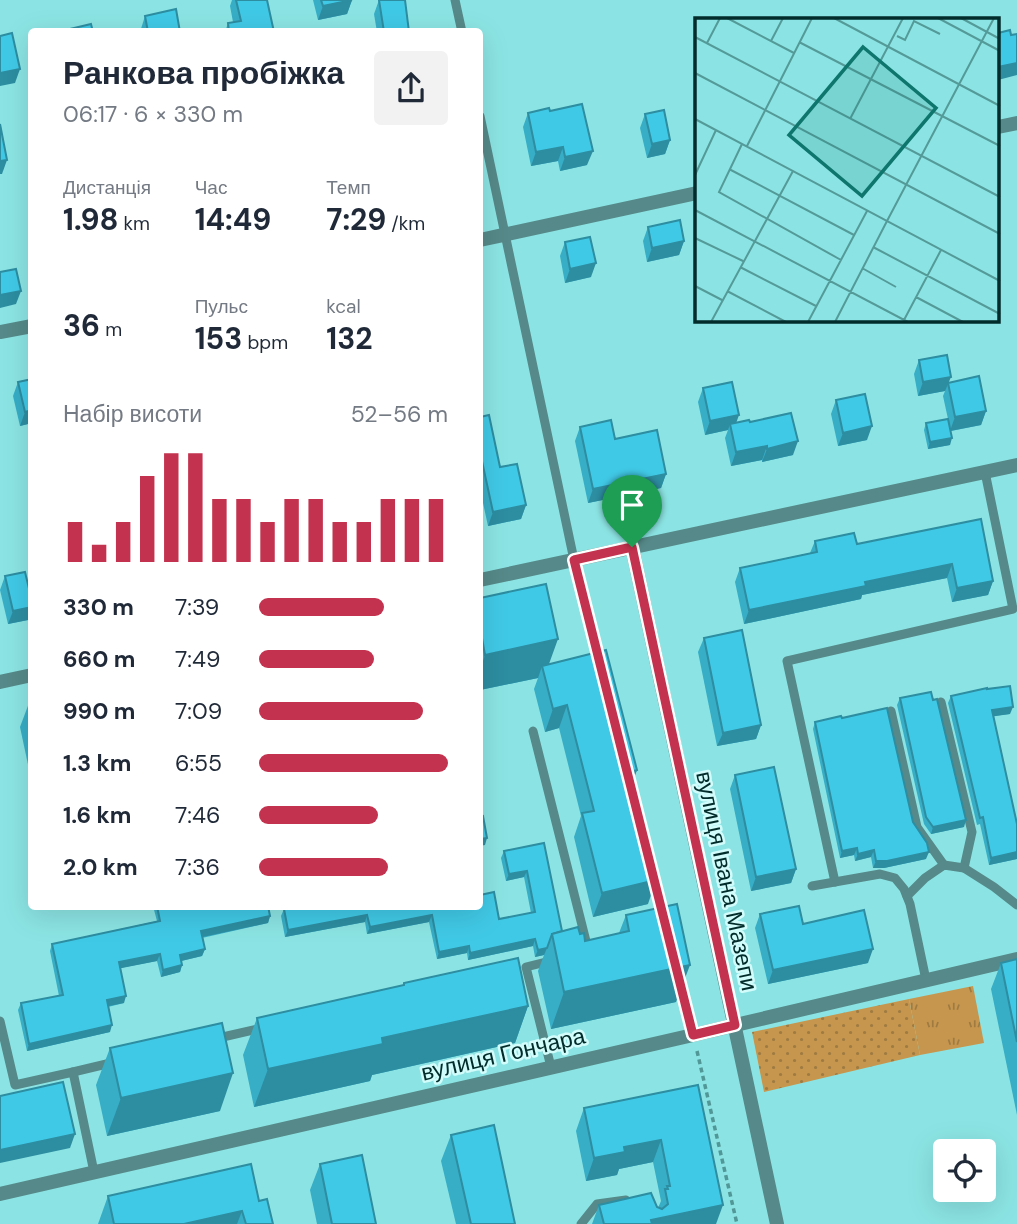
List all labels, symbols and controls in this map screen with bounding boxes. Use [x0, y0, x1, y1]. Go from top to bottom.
inset map [695, 18, 1000, 322]
button: share [374, 51, 448, 125]
text: Ранкова пробіжка [63, 52, 344, 94]
text: 06:17 · 6 × 330 m [63, 99, 243, 129]
text: Дистанція [63, 175, 151, 200]
text: Час [195, 175, 227, 200]
text: Темп [326, 175, 371, 200]
text: 1.98 [63, 200, 118, 239]
text: 14:49 [195, 200, 271, 239]
text: 7:29 [326, 200, 386, 239]
text: km [118, 211, 150, 236]
text: /km [386, 211, 425, 236]
text: Пульс [195, 294, 248, 319]
text: kcal [326, 294, 361, 319]
text: 36 [63, 306, 100, 345]
text: m [100, 317, 122, 342]
text: 153 [195, 319, 242, 358]
text: 132 [326, 319, 373, 358]
text: bpm [242, 330, 288, 355]
text: Набір висоти [63, 399, 202, 429]
text: 52–56 m [351, 399, 448, 429]
pin [602, 475, 662, 547]
icon: arrive [613, 486, 651, 524]
text: 330 m [63, 592, 134, 622]
text: 7:39 [175, 592, 219, 622]
text: 660 m [63, 644, 135, 674]
text: 7:49 [175, 644, 220, 674]
text: 990 m [63, 696, 135, 726]
text: 7:09 [175, 696, 222, 726]
text: 1.3 km [63, 748, 131, 778]
text: 6:55 [175, 748, 222, 778]
street label: вулиця Івана Мазепи [689, 768, 765, 994]
text: 1.6 km [63, 800, 131, 830]
text: 7:46 [175, 800, 220, 830]
text: 2.0 km [63, 852, 138, 882]
text: 7:36 [175, 852, 220, 882]
street label: вулиця Гончара [418, 1021, 588, 1087]
map controls [933, 1139, 996, 1202]
button: locate [933, 1139, 996, 1202]

